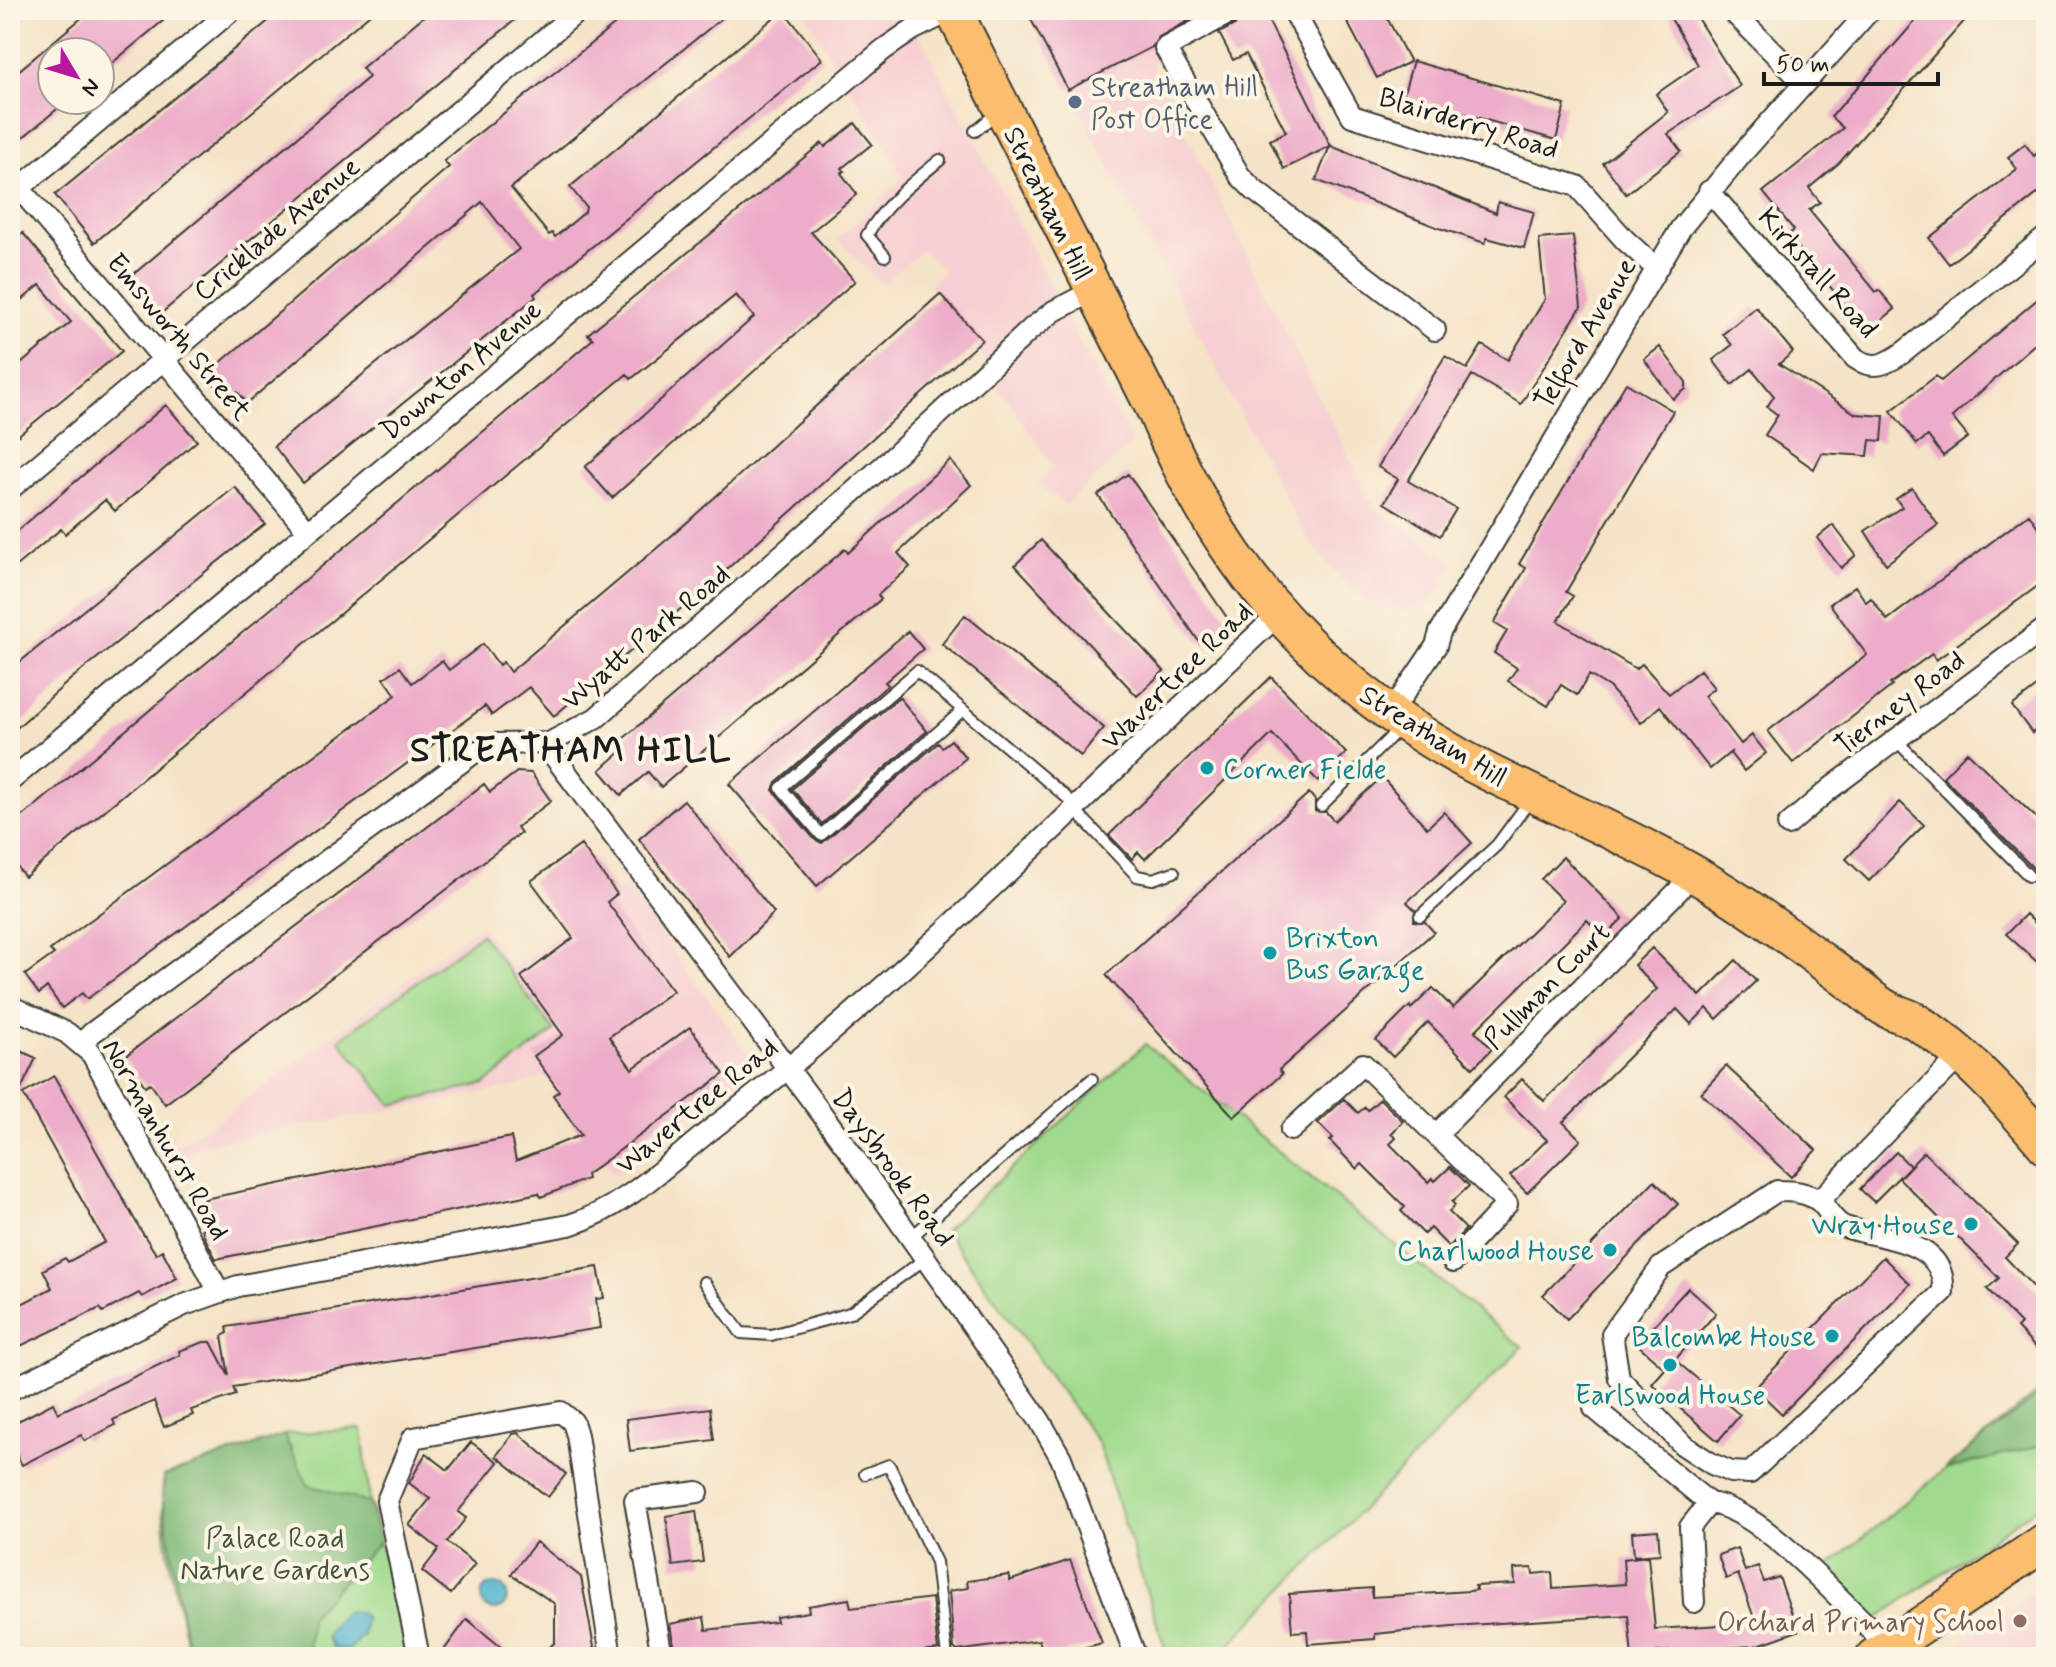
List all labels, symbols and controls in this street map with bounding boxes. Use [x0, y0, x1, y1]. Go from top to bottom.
north arrow [36, 36, 116, 116]
scale bar [1764, 36, 1938, 86]
text: 50 m [1776, 50, 1830, 81]
place label: Streatham Hill Post Office [1091, 70, 1258, 139]
text: N [75, 73, 106, 101]
street label: Blairderry Road [1374, 80, 1563, 169]
marker: Streatham Hill Post Office [1066, 93, 1084, 111]
street label: Streatham Hill [993, 121, 1100, 287]
street label: Cricklade Avenue [187, 149, 369, 310]
street label: Kirkstall Road [1749, 200, 1886, 347]
street label: Emsworth Street [97, 246, 259, 430]
street label: Telford Avenue [1526, 251, 1648, 418]
street label: Downton Avenue [373, 292, 551, 450]
street label: Wyatt Park Road [555, 557, 738, 719]
street label: Wavertree Road [1094, 595, 1262, 759]
street label: Tierney Road [1828, 643, 1973, 765]
street label: Streatham Hill [1352, 677, 1513, 797]
district label: STREATHAM HILL [410, 728, 732, 775]
place label: Corner Fielde [1223, 752, 1387, 789]
marker: Corner Fielde [1198, 759, 1216, 777]
street label: Pullman Court [1476, 915, 1619, 1058]
place label: Brixton Bus Garage [1286, 921, 1425, 993]
marker: Brixton Bus Garage [1261, 944, 1279, 962]
street label: Wavertree Road [609, 1030, 786, 1184]
street label: Normanhurst Road [92, 1033, 237, 1247]
street label: Daysbrook Road [822, 1082, 962, 1255]
place label: Wray House [1811, 1208, 1955, 1245]
marker: Wray House [1962, 1215, 1980, 1233]
place label: Charlwood House [1397, 1234, 1594, 1271]
marker: Charlwood House [1601, 1241, 1619, 1259]
place label: Balcombe House [1632, 1320, 1816, 1357]
marker: Balcombe House [1823, 1327, 1841, 1345]
marker: Earlswood House [1661, 1356, 1679, 1374]
place label: Earlswood House [1575, 1378, 1765, 1415]
park label: Palace Road Nature Gardens [180, 1521, 370, 1590]
place label: Orchard Primary School [1717, 1605, 2004, 1642]
marker: Orchard Primary School [2011, 1612, 2029, 1630]

